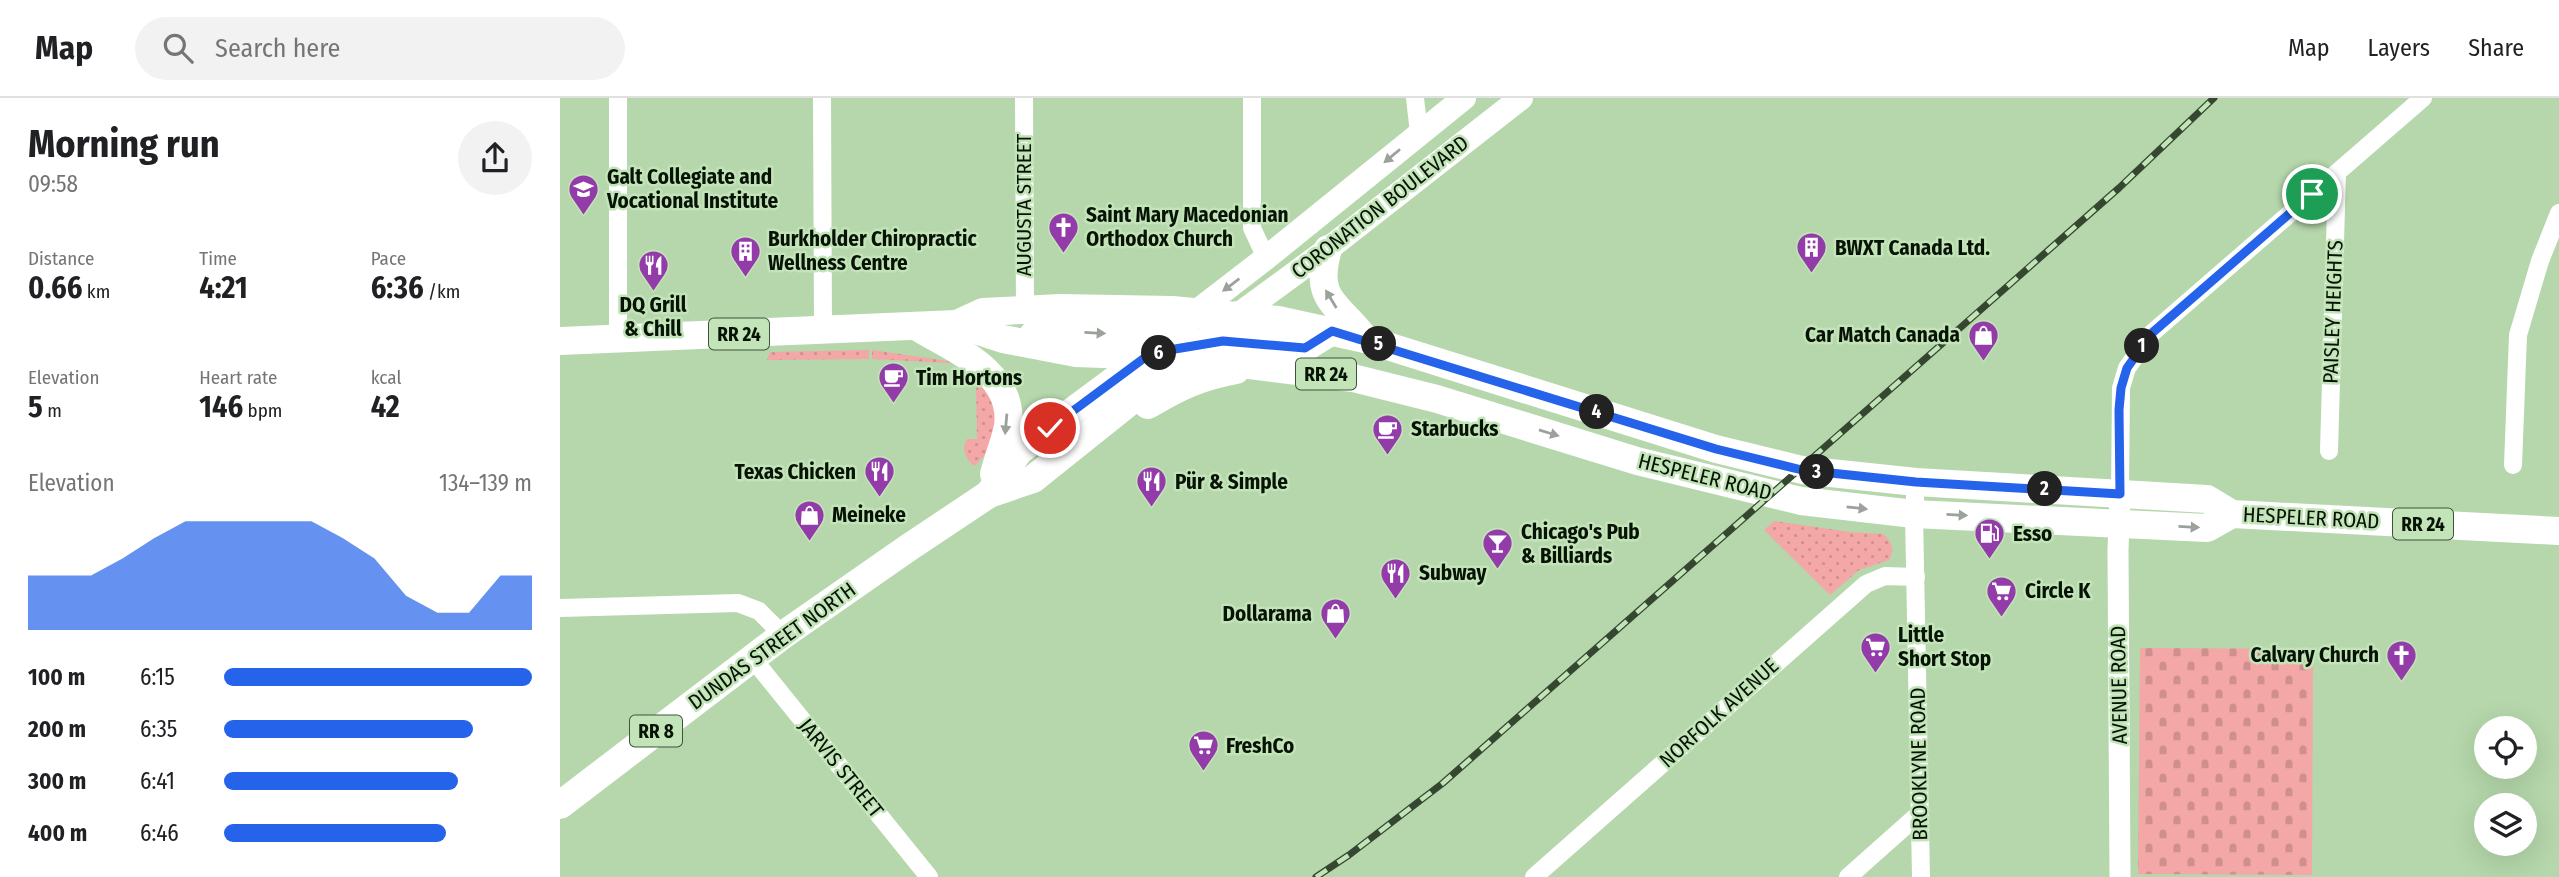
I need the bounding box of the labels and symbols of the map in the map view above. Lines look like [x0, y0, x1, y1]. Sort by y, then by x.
street label: CORONATION BOULEVARD [1286, 130, 1474, 284]
street label: AUGUSTA STREET [1011, 133, 1037, 276]
one-way arrow [1383, 148, 1401, 164]
place label: Galt Collegiate and Vocational Institute [606, 164, 778, 214]
pin [2282, 164, 2342, 224]
school or university icon: Galt Collegiate and Vocational Institute [567, 172, 601, 216]
place label: Saint Mary Macedonian Orthodox Church [1086, 202, 1289, 252]
church icon: Saint Mary Macedonian Orthodox Church [1046, 210, 1080, 254]
place label: Burkholder Chiropractic Wellness Centre [768, 226, 977, 276]
building icon: BWXT Canada Ltd. [1795, 231, 1829, 275]
building icon: Burkholder Chiropractic Wellness Centre [728, 234, 762, 278]
place label: BWXT Canada Ltd. [1835, 235, 1990, 261]
street label: PAISLEY HEIGHTS [2318, 240, 2348, 384]
restaurant icon: DQ Grill & Chill [636, 248, 670, 292]
one-way arrow [1222, 277, 1240, 291]
one-way arrow [1325, 290, 1337, 309]
place label: DQ Grill & Chill [619, 292, 687, 342]
road number: RR 24 [709, 318, 769, 350]
shop icon: Car Match Canada [1966, 318, 2000, 362]
place label: Car Match Canada [1805, 322, 1960, 348]
pin: 5 [1362, 327, 1396, 362]
one-way arrow [1084, 328, 1106, 339]
pin: 1 [2124, 328, 2160, 364]
pin: 6 [1142, 336, 1176, 370]
road number: RR 24 [1296, 358, 1356, 390]
cafe icon: Tim Hortons [876, 361, 910, 405]
place label: Tim Hortons [916, 365, 1022, 391]
pin: 4 [1580, 394, 1614, 430]
pin [1020, 398, 1080, 458]
cafe icon: Starbucks [1371, 412, 1405, 456]
one-way arrow [1000, 413, 1011, 435]
place label: Starbucks [1411, 416, 1498, 442]
one-way arrow [1538, 429, 1559, 439]
street label: HESPELER ROAD [1636, 448, 1774, 506]
pin: 3 [1800, 454, 1834, 490]
restaurant icon: Texas Chicken [862, 455, 896, 499]
place label: Texas Chicken [735, 459, 856, 485]
restaurant icon: Pür & Simple [1135, 465, 1169, 509]
place label: Pür & Simple [1175, 469, 1288, 495]
pin: 2 [2028, 472, 2062, 506]
shop icon: Meineke [792, 498, 826, 542]
street label: HESPELER ROAD [2242, 501, 2380, 535]
place label: Meineke [832, 502, 906, 528]
one-way arrow [1847, 503, 1869, 514]
road number: RR 24 [2393, 508, 2453, 540]
one-way arrow [1946, 510, 1968, 521]
fuel station icon: Esso [1973, 517, 2007, 561]
place label: Chicago's Pub & Billiards [1521, 519, 1640, 569]
place label: Esso [2013, 521, 2052, 547]
one-way arrow [2178, 521, 2200, 532]
bar icon: Chicago's Pub & Billiards [1481, 527, 1515, 571]
restaurant icon: Subway [1379, 556, 1413, 600]
place label: Subway [1419, 560, 1487, 586]
supermarket icon: Circle K [1985, 574, 2019, 618]
street label: DUNDAS STREET NORTH [683, 577, 861, 715]
place label: Circle K [2025, 578, 2091, 604]
shop icon: Dollarama [1318, 597, 1352, 641]
place label: Dollarama [1223, 601, 1312, 627]
place label: Little Short Stop [1898, 622, 1991, 672]
street label: AVENUE ROAD [2105, 625, 2133, 745]
supermarket icon: Little Short Stop [1858, 630, 1892, 674]
church icon: Calvary Church [2385, 638, 2419, 682]
place label: Calvary Church [2251, 642, 2379, 668]
street label: NORFOLK AVENUE [1654, 653, 1784, 773]
street label: BROOKLYNE ROAD [1905, 687, 1933, 841]
street label: JARVIS STREET [793, 713, 889, 823]
road number: RR 8 [630, 716, 682, 746]
supermarket icon: FreshCo [1186, 729, 1220, 773]
place label: FreshCo [1226, 733, 1294, 759]

